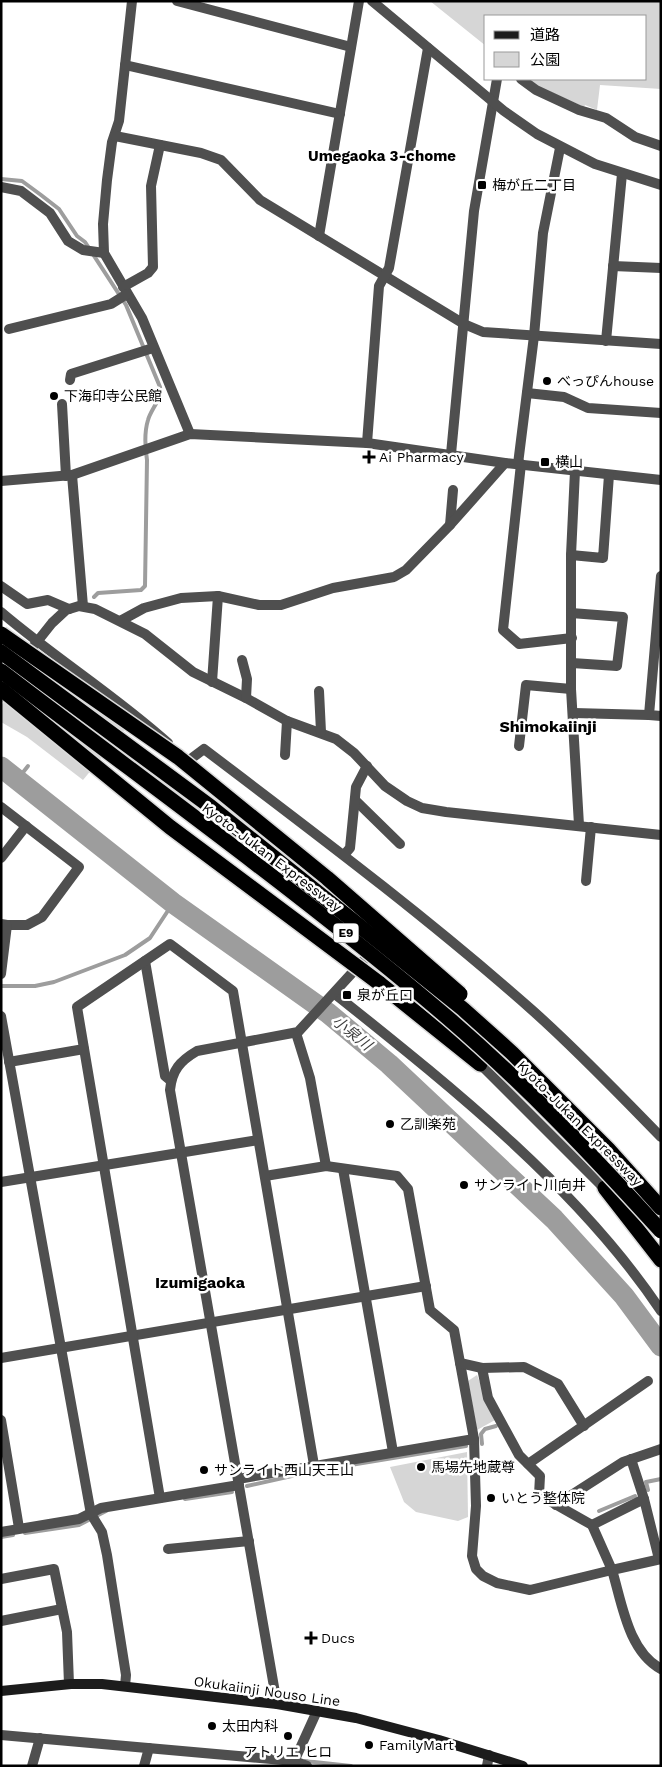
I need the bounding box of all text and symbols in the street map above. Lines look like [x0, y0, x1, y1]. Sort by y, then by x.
legend [484, 15, 647, 80]
text: 道路 [530, 26, 560, 44]
text: 公園 [530, 51, 560, 69]
district label: Umegaoka 3-chome [308, 147, 456, 165]
place label: 梅が丘二丁目 [492, 177, 576, 193]
marker: 梅が丘二丁目 [476, 179, 488, 191]
place label: べっぴんhouse [557, 373, 654, 389]
marker: べっぴんhouse [541, 375, 553, 387]
place label: 下海印寺公民館 [64, 388, 162, 404]
marker: 下海印寺公民館 [48, 390, 60, 402]
place label: Ai Pharmacy [379, 449, 464, 465]
marker: Ai Pharmacy [363, 451, 375, 463]
place label: 横山 [555, 454, 583, 470]
marker: 横山 [539, 456, 551, 468]
district label: Shimokaiinji [499, 717, 597, 736]
street label: Kyoto-Jukan Expressway [199, 799, 345, 915]
road number: E9 [334, 924, 358, 942]
place label: 泉が丘口 [357, 987, 413, 1003]
marker: 泉が丘口 [341, 989, 353, 1001]
water label: 小泉川 [329, 1012, 377, 1055]
street label: Kyoto-Jukan Expressway [514, 1057, 646, 1189]
place label: 乙訓楽苑 [400, 1116, 456, 1132]
marker: 乙訓楽苑 [384, 1118, 396, 1130]
place label: サンライト川向井 [474, 1177, 586, 1193]
marker: サンライト川向井 [458, 1179, 470, 1191]
district label: Izumigaoka [155, 1273, 246, 1292]
place label: 馬場先地蔵尊 [431, 1459, 515, 1475]
marker: 馬場先地蔵尊 [415, 1461, 427, 1473]
place label: サンライト西山天王山 [214, 1462, 354, 1478]
marker: サンライト西山天王山 [198, 1464, 210, 1476]
place label: いとう整体院 [501, 1490, 585, 1506]
marker: いとう整体院 [485, 1492, 497, 1504]
place label: Ducs [321, 1630, 355, 1646]
marker: Ducs [305, 1632, 317, 1644]
street label: Okukaiinji Nouso Line [193, 1673, 341, 1709]
place label: 太田内科 [222, 1718, 278, 1734]
marker: 太田内科 [206, 1720, 218, 1732]
marker: アトリエ ヒロ [282, 1730, 294, 1742]
place label: FamilyMart [379, 1737, 454, 1753]
marker: FamilyMart [363, 1739, 375, 1751]
place label: アトリエ ヒロ [244, 1744, 332, 1760]

